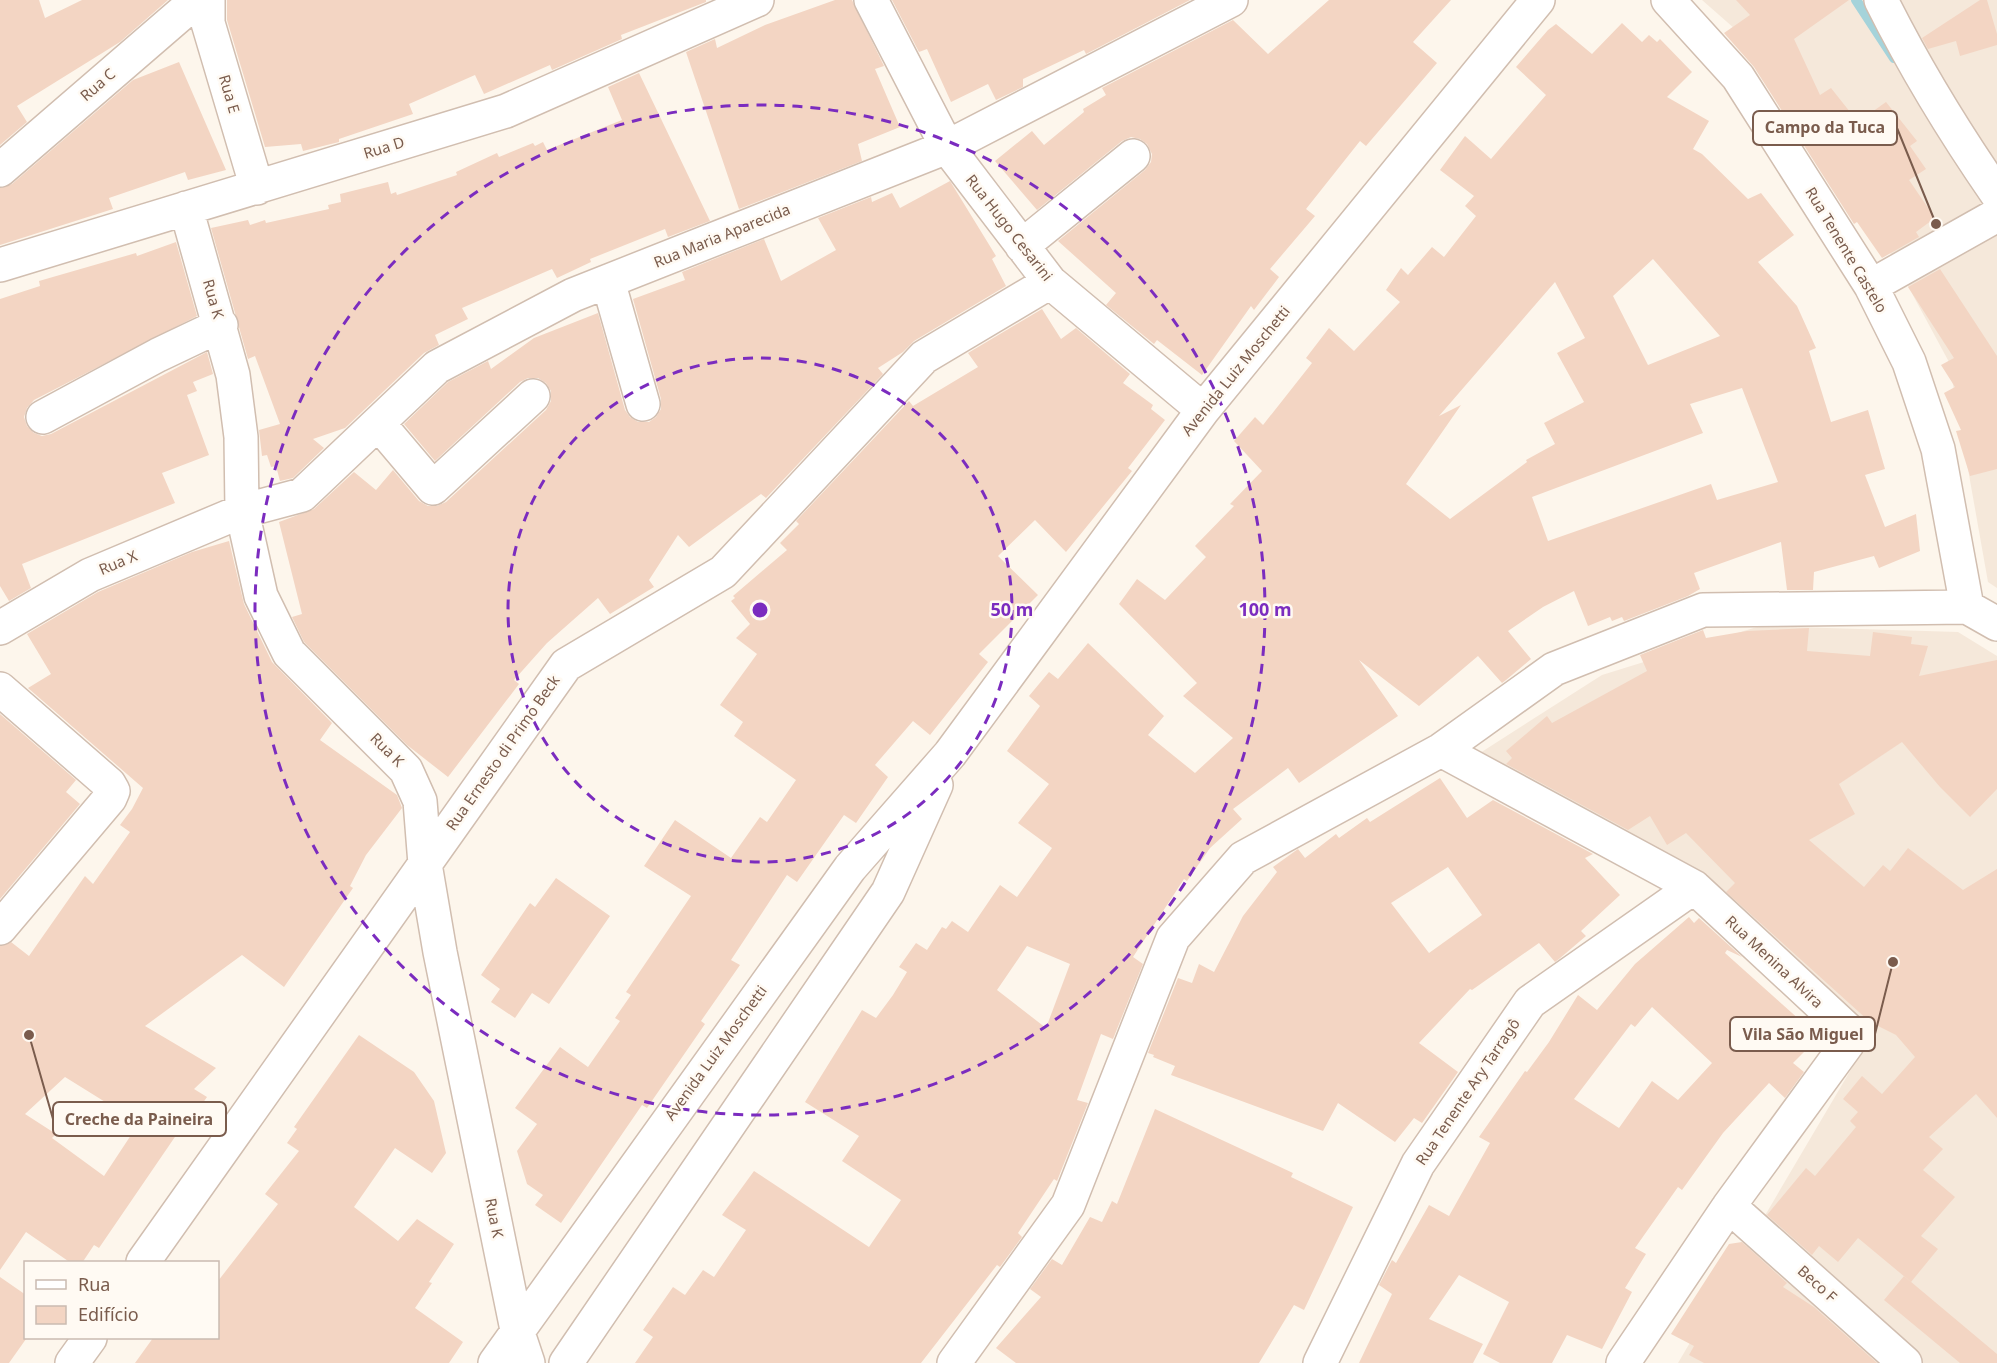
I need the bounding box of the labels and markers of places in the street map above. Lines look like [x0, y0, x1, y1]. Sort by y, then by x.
callout: Campo da Tuca [1753, 111, 1897, 145]
centre of rings [750, 600, 770, 620]
callout: Vila São Miguel [1730, 1017, 1875, 1051]
callout: Creche da Paineira [53, 1102, 226, 1136]

